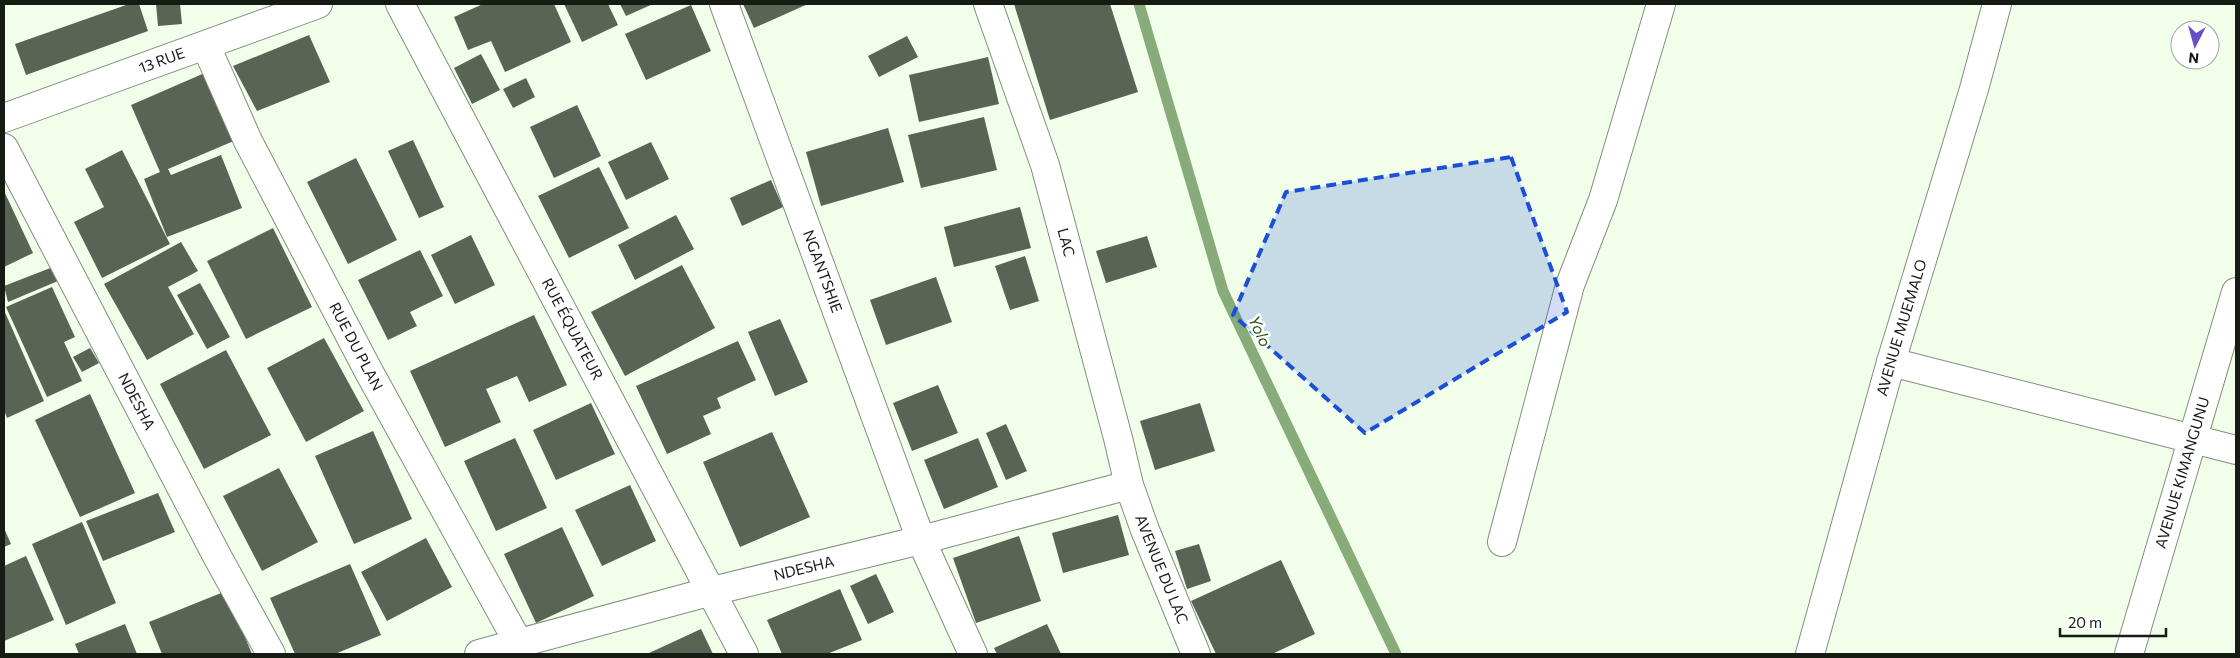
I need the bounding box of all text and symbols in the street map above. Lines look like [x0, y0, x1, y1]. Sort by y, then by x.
north arrow [2170, 20, 2220, 70]
street label: 13 RUE [136, 43, 187, 76]
text: N [2187, 49, 2200, 67]
street label: LAC [1054, 226, 1079, 258]
street label: NGANTSHIE [800, 227, 847, 315]
street label: AVENUE MUEMALO [1872, 257, 1930, 398]
street label: RUE ÉQUATEUR [539, 275, 607, 383]
street label: RUE DU PLAN [326, 299, 387, 393]
water label: Yolo [1245, 312, 1276, 349]
street label: NDESHA [115, 370, 160, 433]
street label: AVENUE KIMANGUNU [2151, 395, 2213, 550]
street label: AVENUE DU LAC [1132, 512, 1193, 626]
street label: NDESHA [772, 552, 836, 584]
scale bar [2060, 606, 2166, 638]
text: 20 m [2068, 613, 2102, 631]

